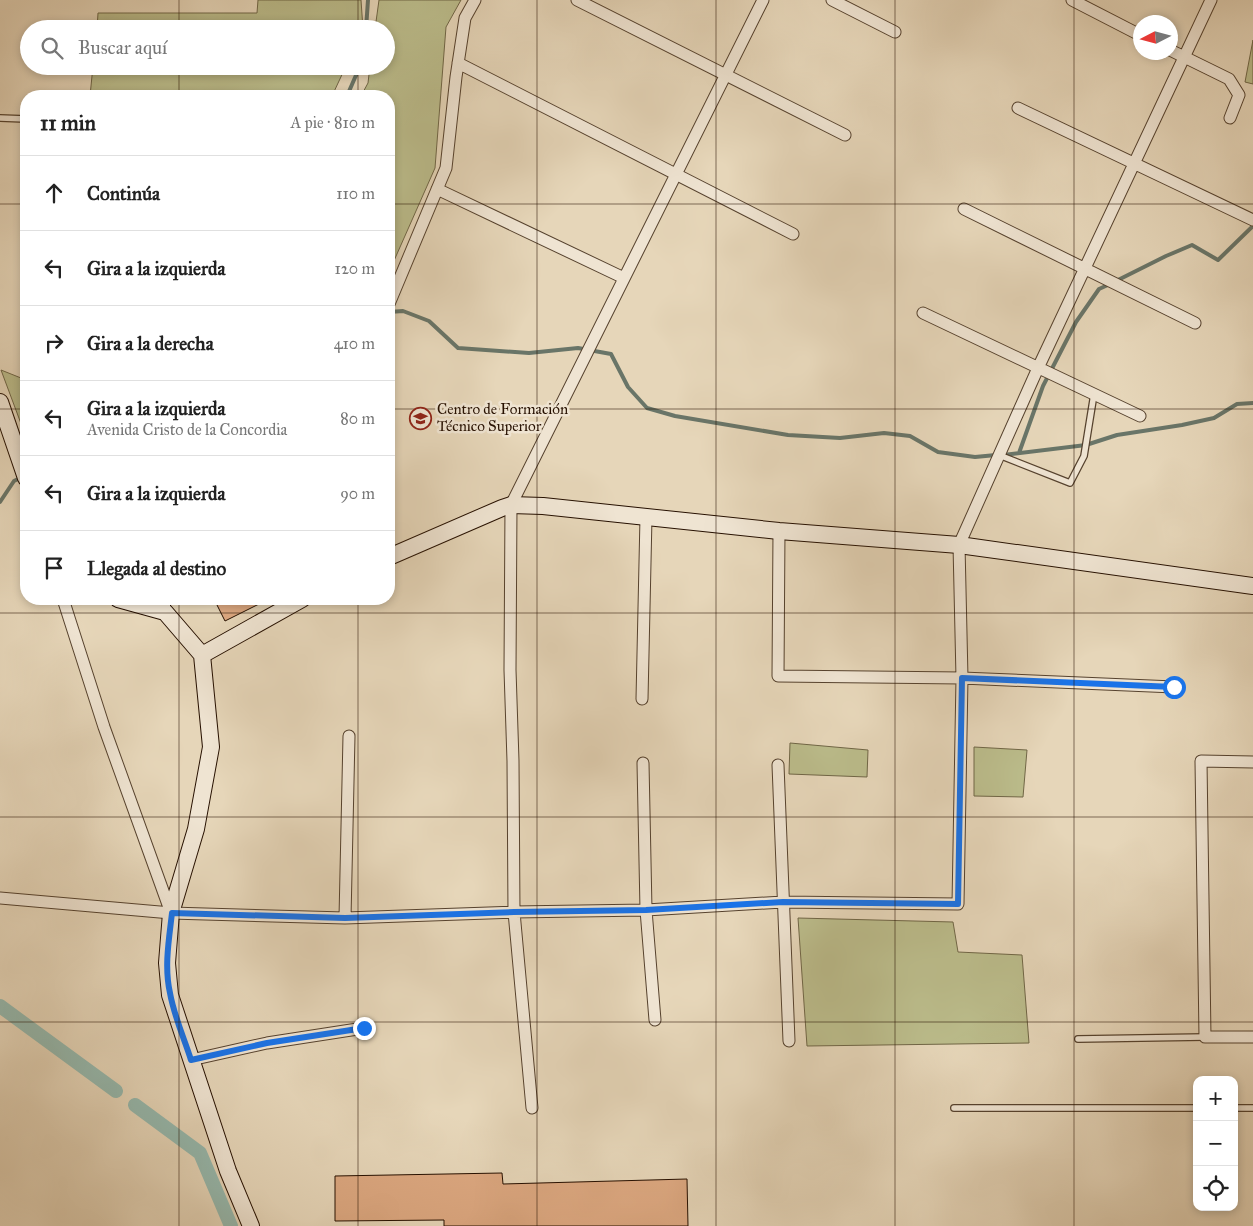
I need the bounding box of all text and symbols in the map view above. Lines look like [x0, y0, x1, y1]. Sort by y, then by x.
north arrow [1133, 15, 1178, 60]
search box [20, 20, 395, 75]
icon: search [38, 34, 66, 62]
text: Buscar aquí [78, 36, 167, 59]
text: 11 min [40, 110, 96, 136]
text: A pie · 810 m [290, 113, 375, 132]
icon: ahead [40, 179, 68, 207]
text: Continúa [87, 182, 160, 205]
text: 110 m [336, 184, 375, 203]
icon: left [40, 254, 68, 282]
text: Gira a la izquierda [87, 257, 226, 280]
text: 120 m [335, 259, 375, 278]
icon: right [40, 329, 68, 357]
text: Gira a la derecha [87, 332, 214, 355]
text: 410 m [334, 334, 375, 353]
text: Gira a la izquierda [87, 397, 226, 420]
place label: Centro de Formación Técnico Superior [437, 400, 568, 435]
icon: left [40, 404, 68, 432]
school or university icon: Centro de Formación Técnico Superior [409, 406, 433, 430]
text: 80 m [340, 409, 375, 428]
text: Avenida Cristo de la Concordia [87, 420, 287, 439]
icon: left [40, 479, 68, 507]
text: Gira a la izquierda [87, 482, 226, 505]
text: 90 m [340, 484, 375, 503]
icon: arrive [40, 554, 68, 582]
text: Llegada al destino [87, 557, 226, 580]
route start [1163, 676, 1186, 699]
route end [353, 1017, 376, 1040]
map controls [1193, 1076, 1238, 1211]
button: + [1193, 1076, 1238, 1121]
button: − [1193, 1121, 1238, 1166]
button: locate [1193, 1166, 1238, 1211]

